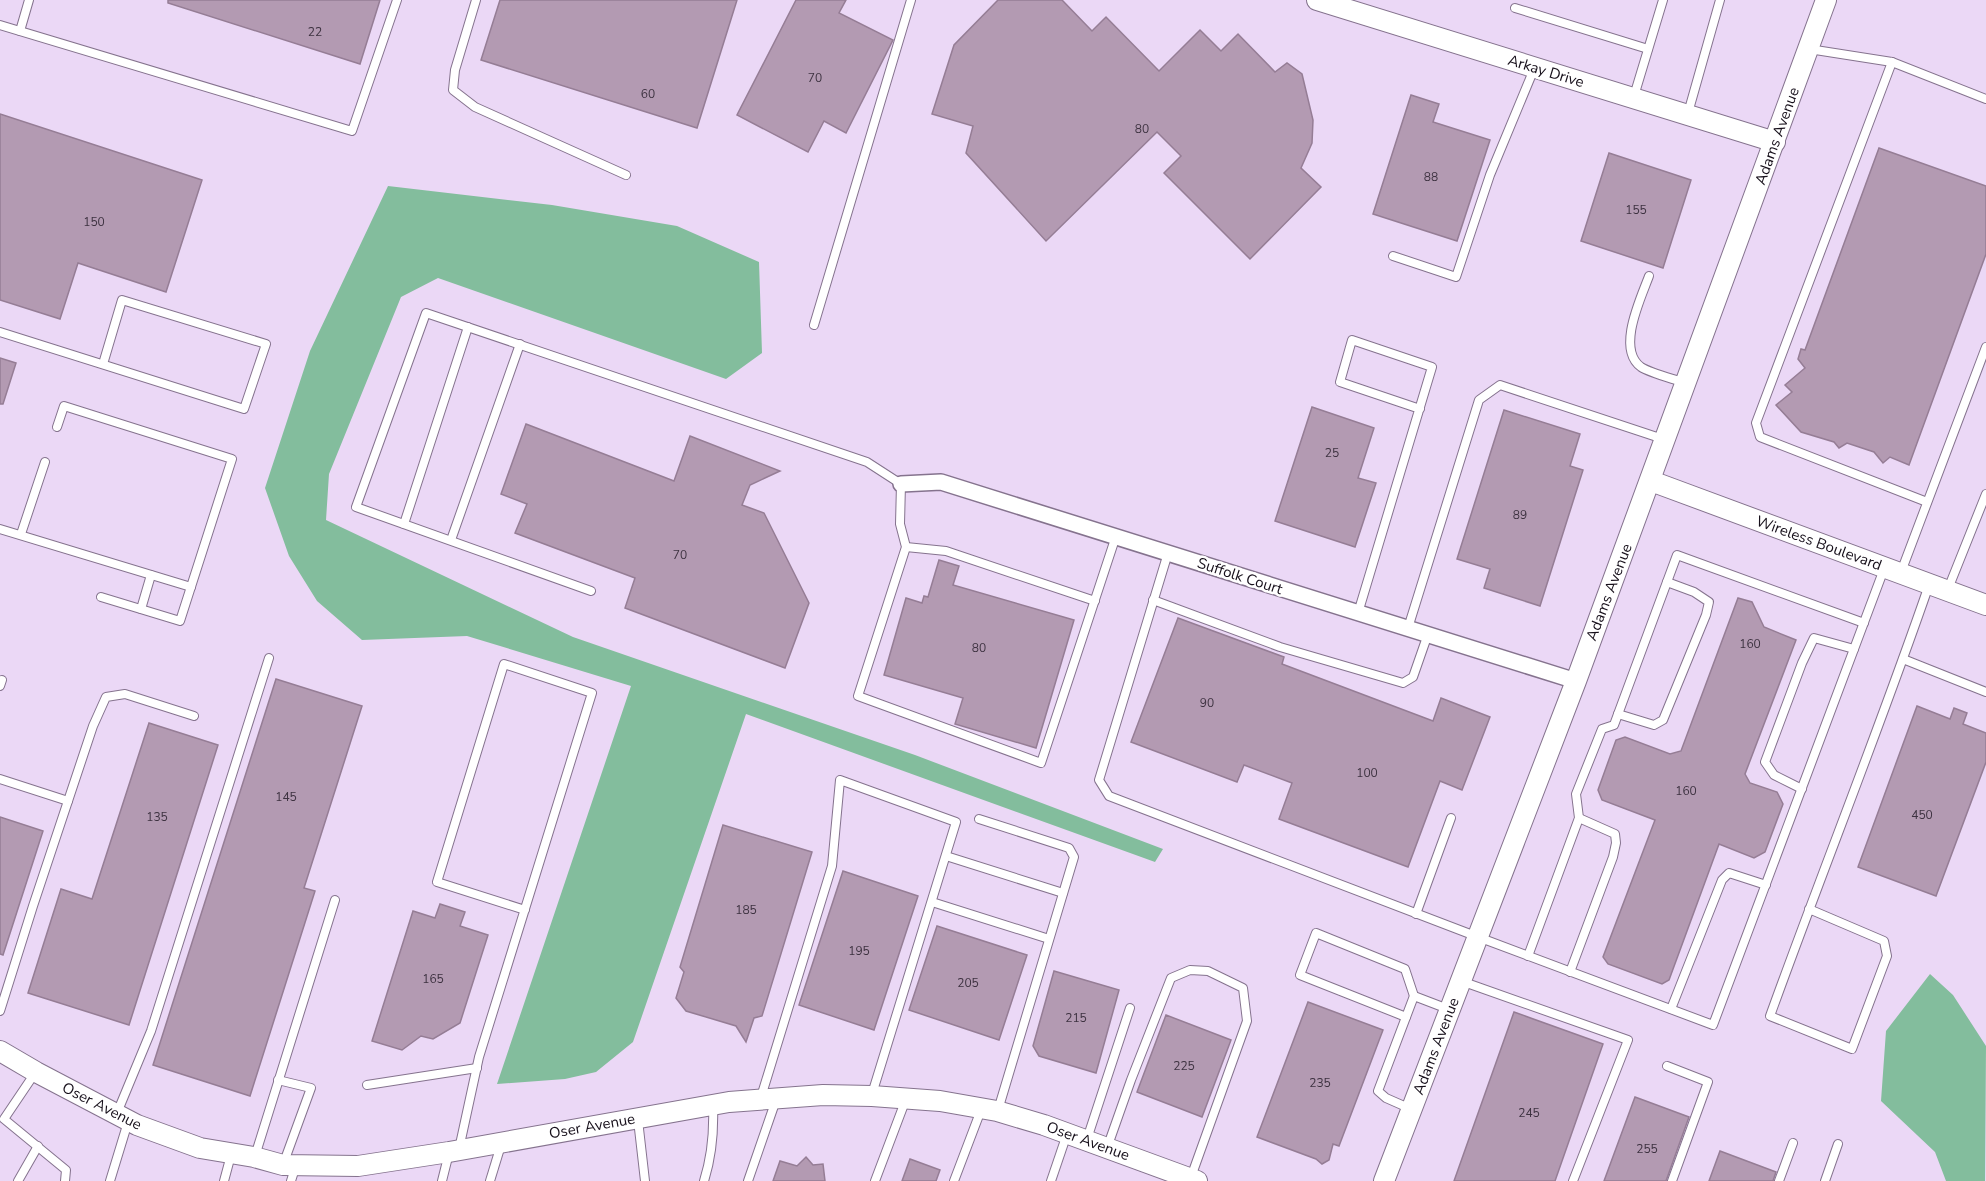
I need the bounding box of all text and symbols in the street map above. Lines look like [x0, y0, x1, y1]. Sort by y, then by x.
house number: 22 [308, 24, 322, 40]
street label: Arkay Drive [1505, 50, 1587, 92]
house number: 70 [808, 70, 822, 86]
street label: Adams Avenue [1750, 84, 1804, 188]
house number: 60 [641, 86, 655, 102]
house number: 80 [1135, 121, 1149, 137]
house number: 88 [1424, 169, 1438, 185]
house number: 155 [1625, 202, 1647, 218]
house number: 150 [83, 214, 105, 230]
house number: 25 [1325, 445, 1339, 461]
house number: 89 [1513, 507, 1527, 523]
street label: Wireless Boulevard [1753, 511, 1885, 575]
street label: Adams Avenue [1581, 541, 1637, 643]
house number: 70 [673, 547, 687, 563]
street label: Suffolk Court [1195, 553, 1286, 599]
house number: 160 [1739, 636, 1761, 652]
house number: 80 [972, 640, 986, 656]
house number: 90 [1200, 695, 1214, 711]
house number: 100 [1356, 765, 1378, 781]
house number: 160 [1675, 783, 1697, 799]
house number: 145 [275, 789, 297, 805]
house number: 450 [1911, 807, 1933, 823]
house number: 135 [146, 809, 168, 825]
house number: 185 [735, 902, 757, 918]
house number: 195 [848, 943, 870, 959]
house number: 165 [422, 971, 444, 987]
house number: 205 [957, 975, 979, 991]
street label: Adams Avenue [1408, 995, 1464, 1097]
house number: 215 [1065, 1010, 1087, 1026]
house number: 225 [1173, 1058, 1195, 1074]
house number: 235 [1309, 1075, 1331, 1091]
street label: Oser Avenue [59, 1077, 145, 1135]
house number: 245 [1518, 1105, 1540, 1121]
street label: Oser Avenue [547, 1109, 637, 1143]
street label: Oser Avenue [1044, 1117, 1132, 1165]
house number: 255 [1636, 1141, 1658, 1157]

